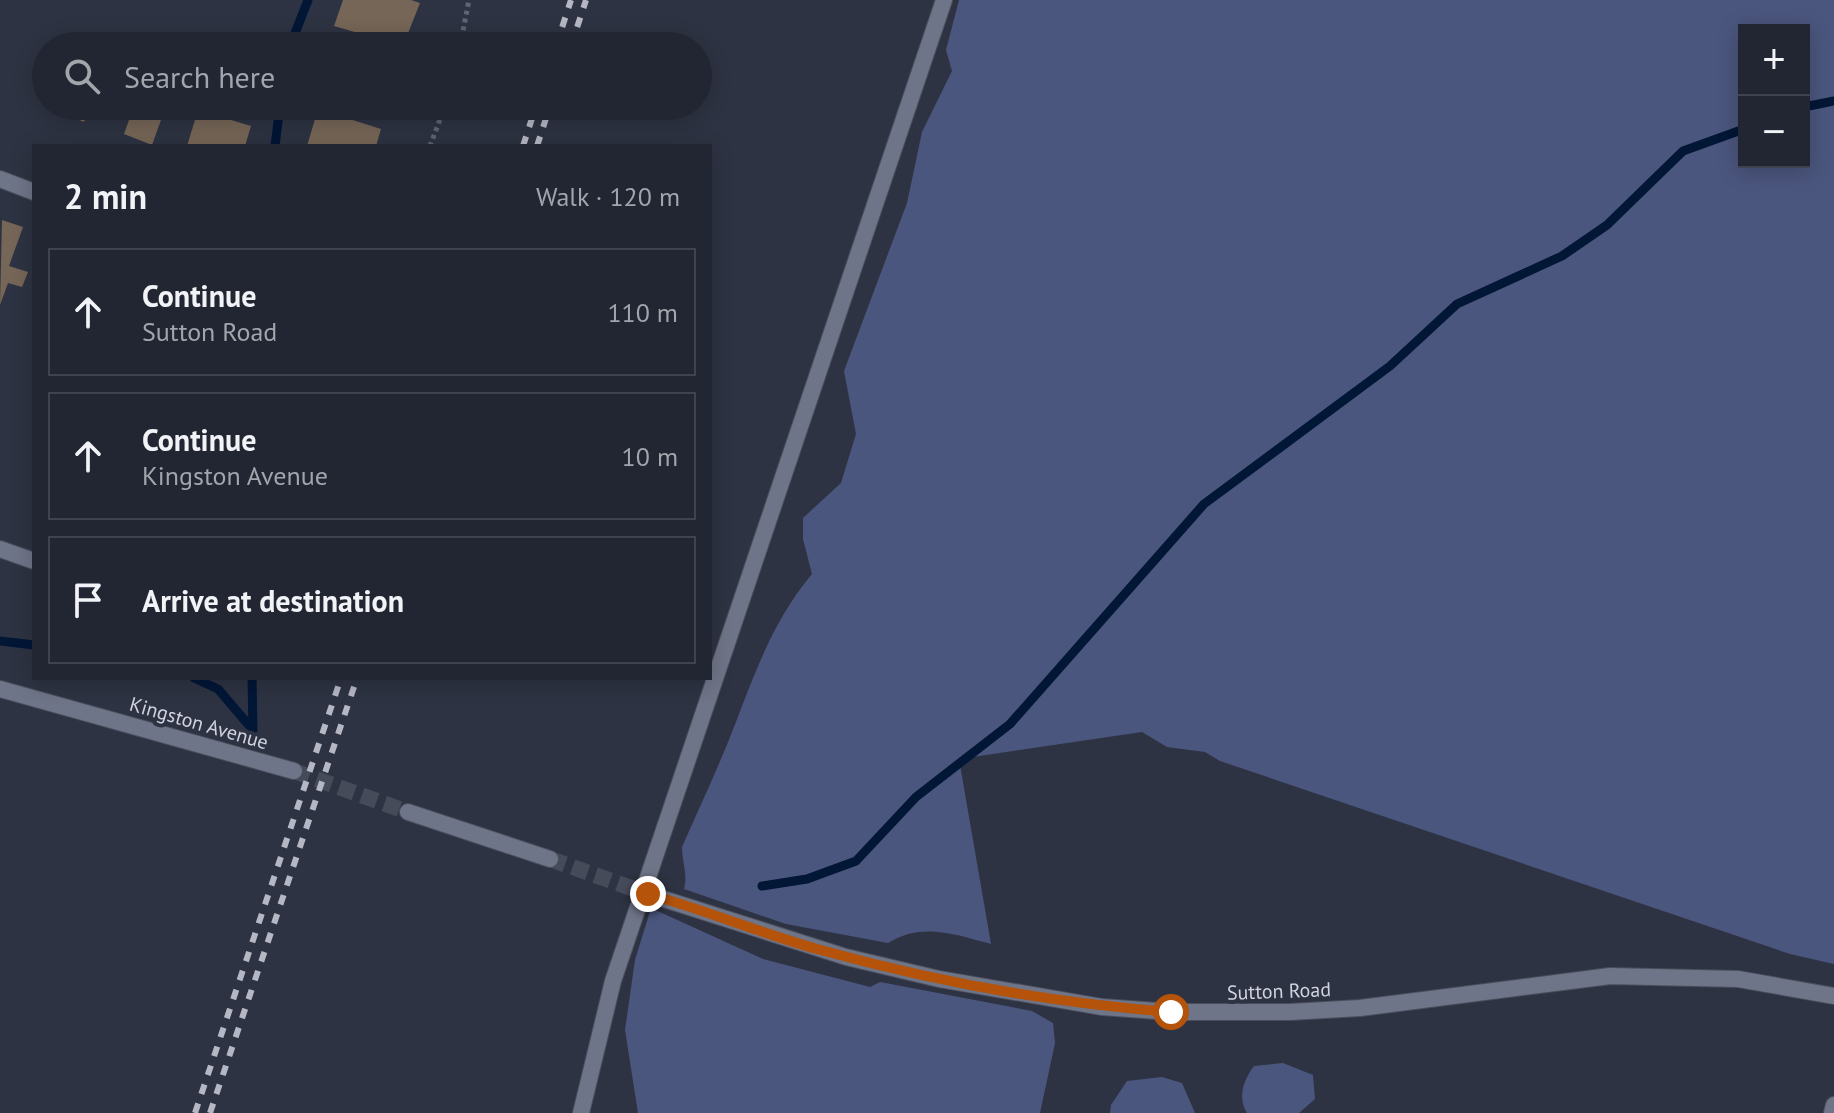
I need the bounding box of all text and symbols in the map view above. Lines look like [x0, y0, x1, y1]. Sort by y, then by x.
map controls [1738, 24, 1810, 168]
button: + [1738, 24, 1810, 96]
search box [32, 32, 712, 120]
icon: search [60, 54, 104, 98]
text: Search here [124, 57, 275, 96]
button: − [1738, 96, 1810, 168]
text: 2 min [64, 174, 147, 218]
text: Walk · 120 m [536, 180, 680, 213]
text: Continue [142, 276, 256, 315]
icon: ahead [66, 290, 110, 334]
text: 110 m [607, 296, 678, 329]
text: Sutton Road [142, 315, 277, 348]
text: Continue [142, 420, 256, 459]
icon: ahead [66, 434, 110, 478]
text: 10 m [622, 440, 678, 473]
text: Kingston Avenue [142, 459, 328, 492]
icon: arrive [66, 578, 110, 622]
text: Arrive at destination [142, 581, 404, 620]
street label: Kingston Avenue [127, 691, 271, 755]
route end [630, 876, 666, 912]
street label: Sutton Road [1227, 976, 1331, 1006]
route start [1153, 994, 1189, 1030]

